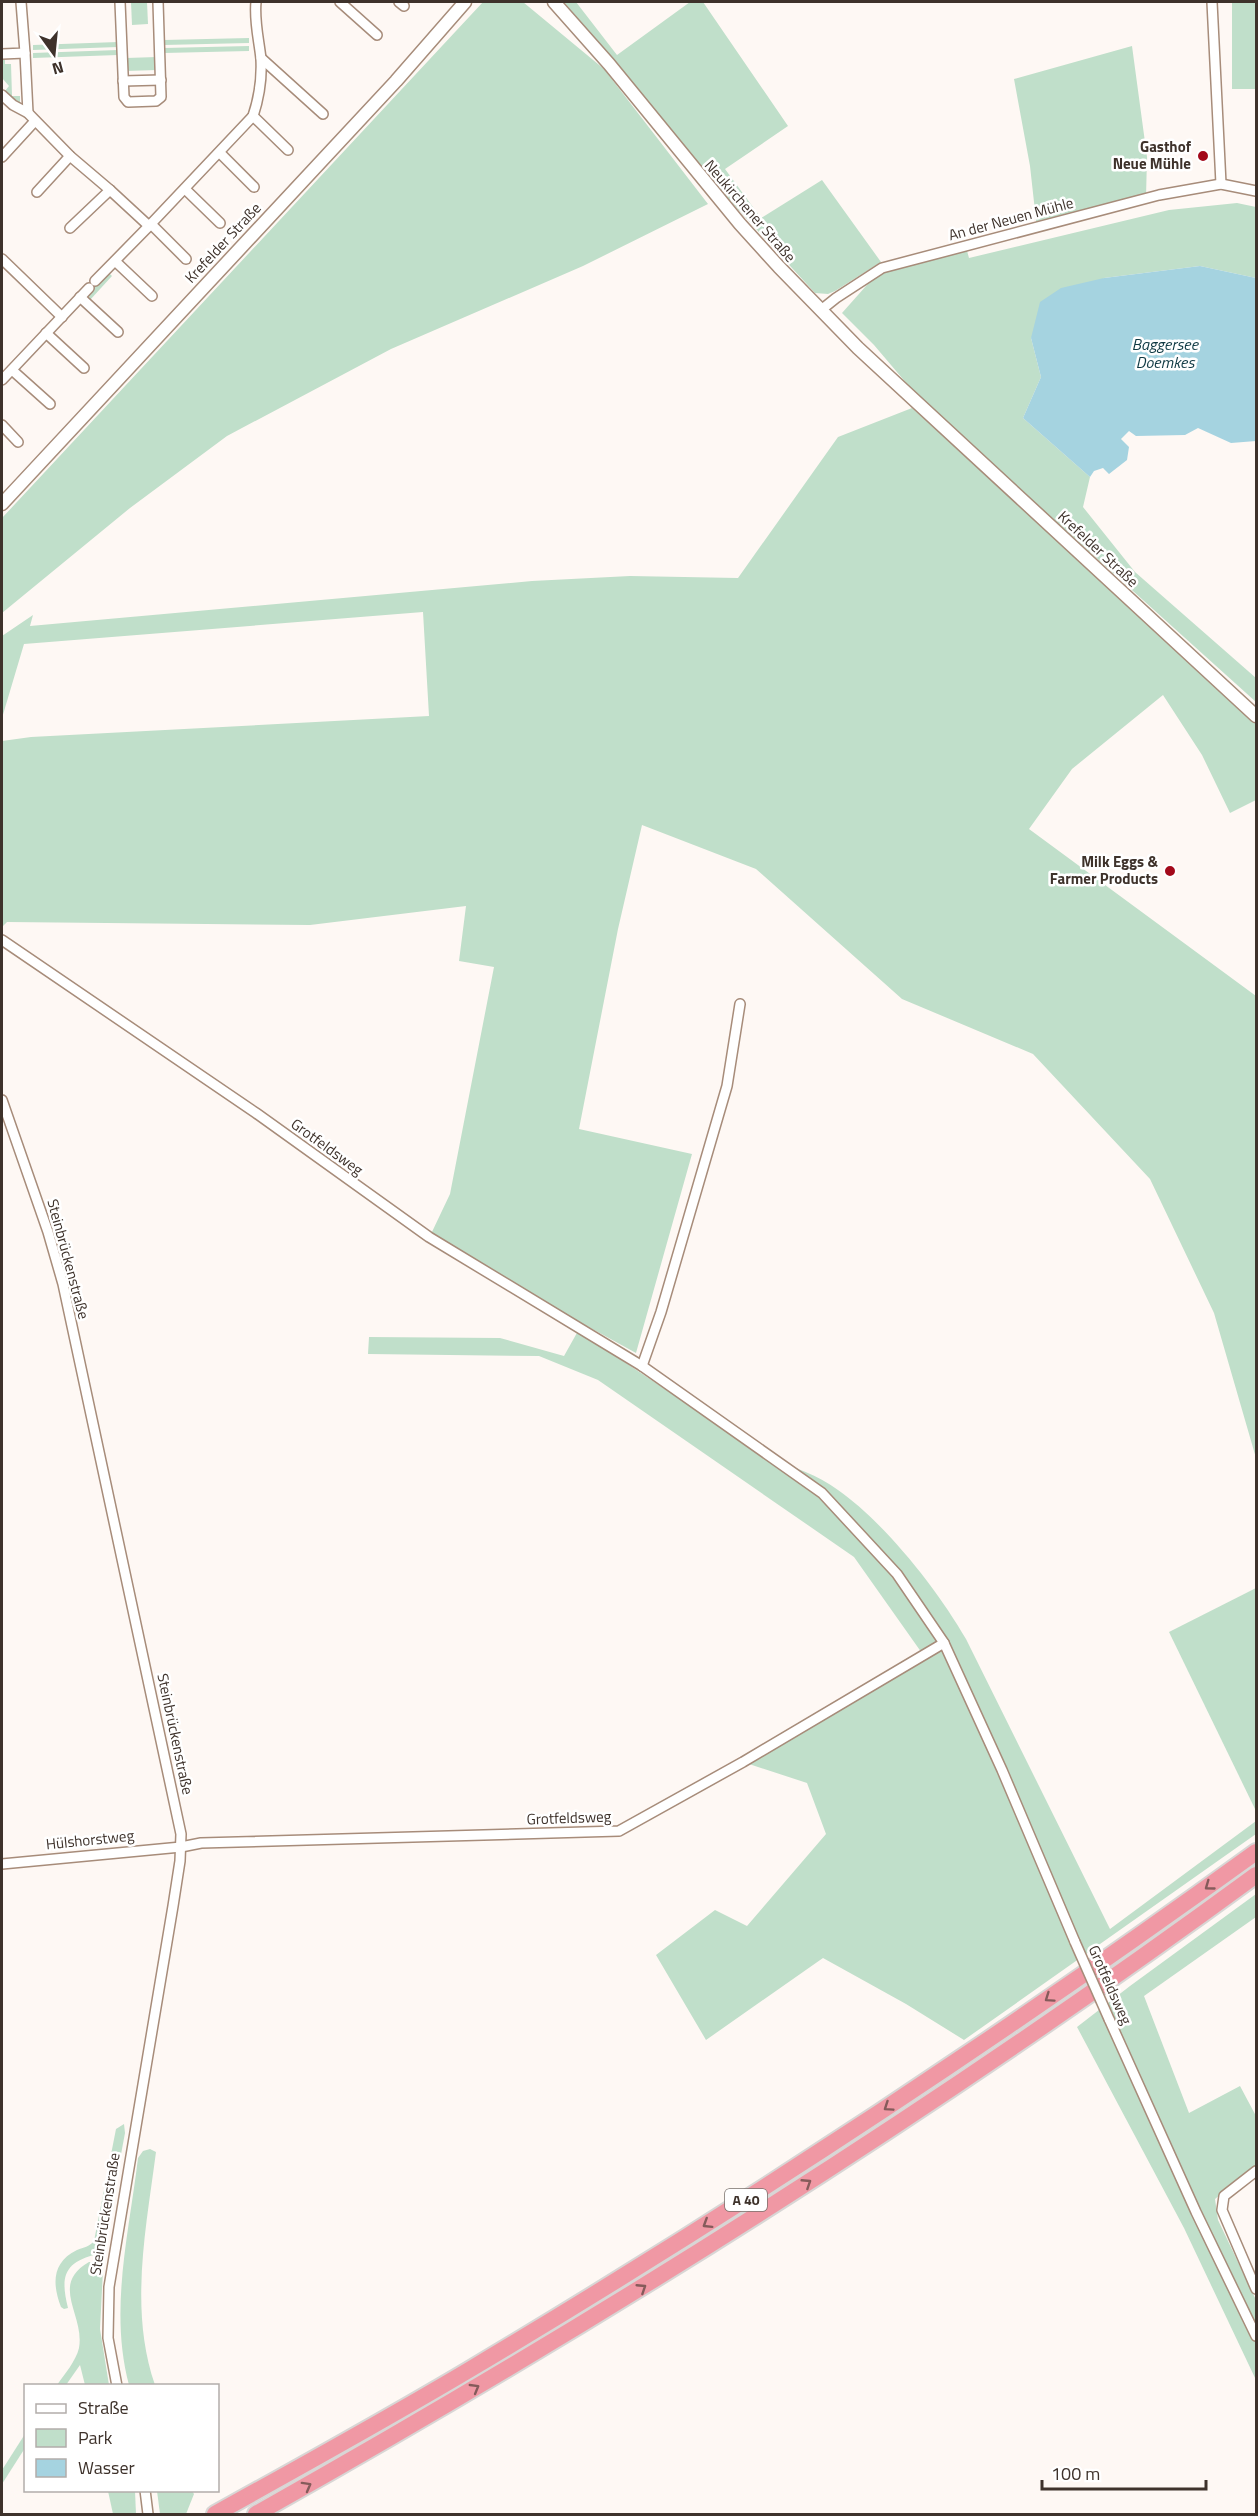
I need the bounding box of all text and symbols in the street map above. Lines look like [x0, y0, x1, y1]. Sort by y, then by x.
north arrow [24, 24, 84, 84]
text: N [49, 55, 66, 82]
place label: Gasthof Neue Mühle [1113, 135, 1192, 175]
marker: Gasthof Neue Mühle [1196, 149, 1210, 163]
street label: Neukirchener Straße [699, 154, 802, 267]
street label: An der Neuen Mühle [946, 191, 1076, 246]
street label: Krefelder Straße [179, 197, 266, 288]
water label: Baggersee Doemkes [1132, 332, 1200, 374]
street label: Krefelder Straße [1053, 505, 1144, 592]
place label: Milk Eggs & Farmer Products [1050, 850, 1158, 890]
marker: Milk Eggs & Farmer Products [1163, 864, 1177, 878]
street label: Grotfeldsweg [286, 1112, 369, 1181]
street label: Steinbrückenstraße [41, 1196, 96, 1322]
street label: Steinbrückenstraße [151, 1671, 200, 1797]
street label: Grotfeldsweg [526, 1805, 612, 1830]
street label: Hülshorstweg [45, 1823, 135, 1856]
one-way arrow [1205, 1879, 1216, 1890]
street label: Grotfeldsweg [1083, 1941, 1138, 2028]
one-way arrow [1045, 1991, 1056, 2002]
one-way arrow [884, 2100, 895, 2111]
street label: Steinbrückenstraße [83, 2151, 126, 2277]
one-way arrow [801, 2178, 811, 2190]
road number: A 40 [725, 2189, 767, 2211]
one-way arrow [702, 2217, 713, 2228]
one-way arrow [636, 2284, 647, 2295]
legend [24, 2384, 219, 2492]
one-way arrow [469, 2384, 479, 2395]
text: Straße [78, 2394, 129, 2421]
text: Park [78, 2424, 113, 2451]
scale bar [1042, 2453, 1206, 2491]
text: Wasser [78, 2454, 135, 2481]
text: 100 m [1051, 2460, 1100, 2487]
one-way arrow [300, 2482, 311, 2493]

